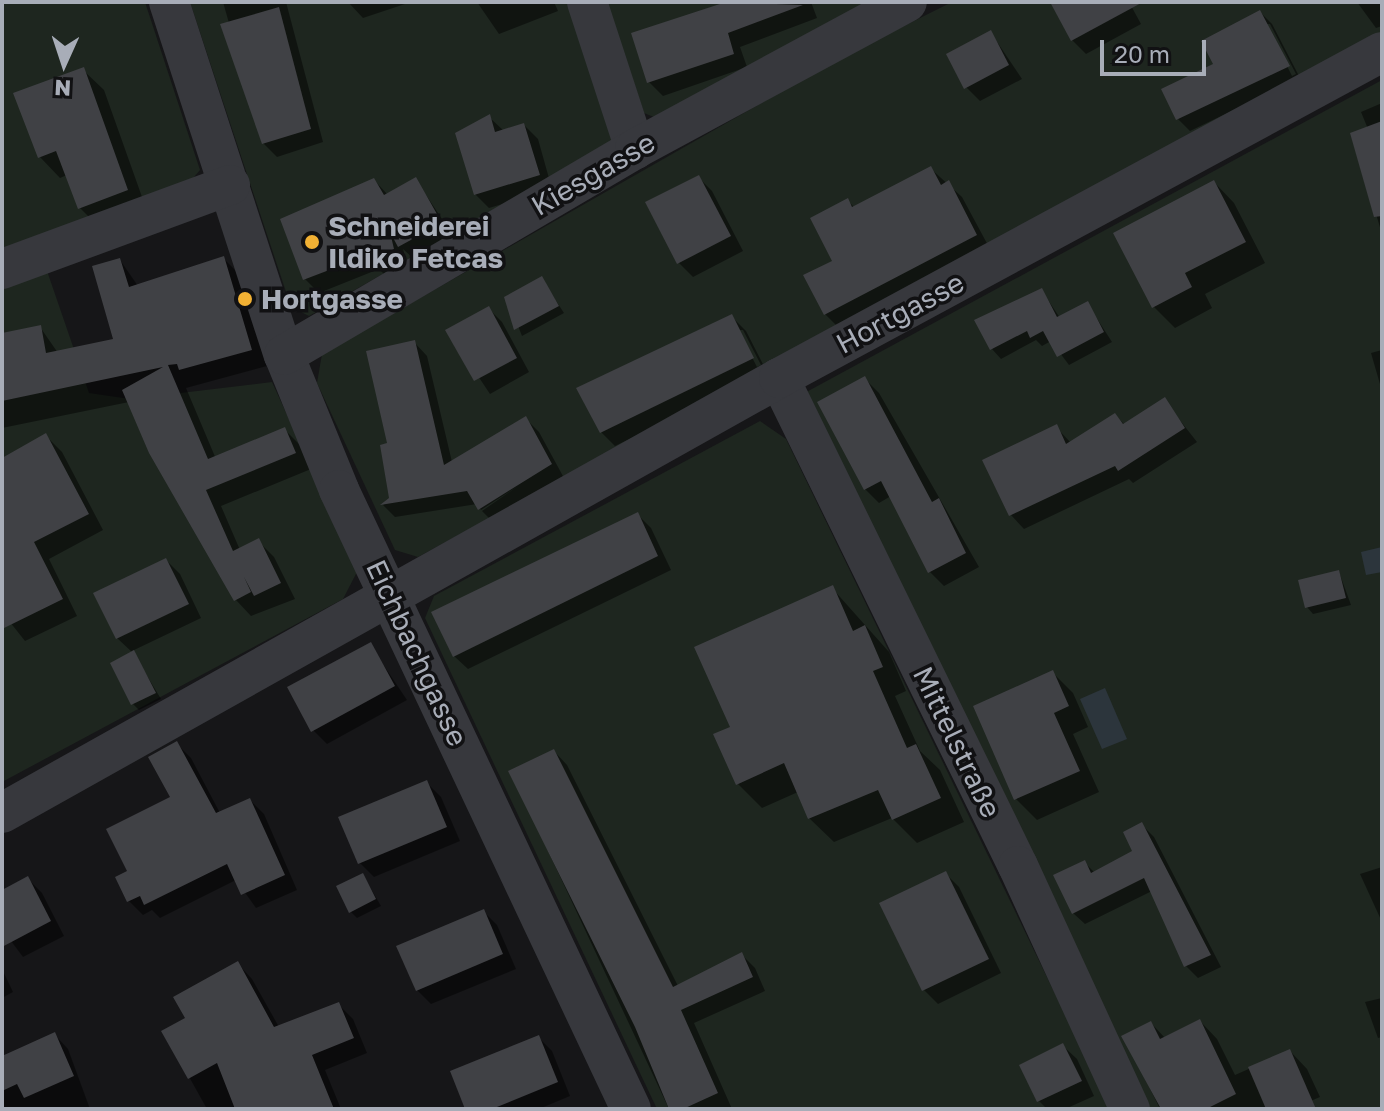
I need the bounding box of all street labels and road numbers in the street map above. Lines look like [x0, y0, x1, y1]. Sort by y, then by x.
street label: Kiesgasse [525, 125, 661, 223]
street label: Hortgasse [830, 265, 970, 361]
street label: Eichbachgasse [359, 555, 475, 751]
street label: Mittelstraße [906, 661, 1008, 823]

